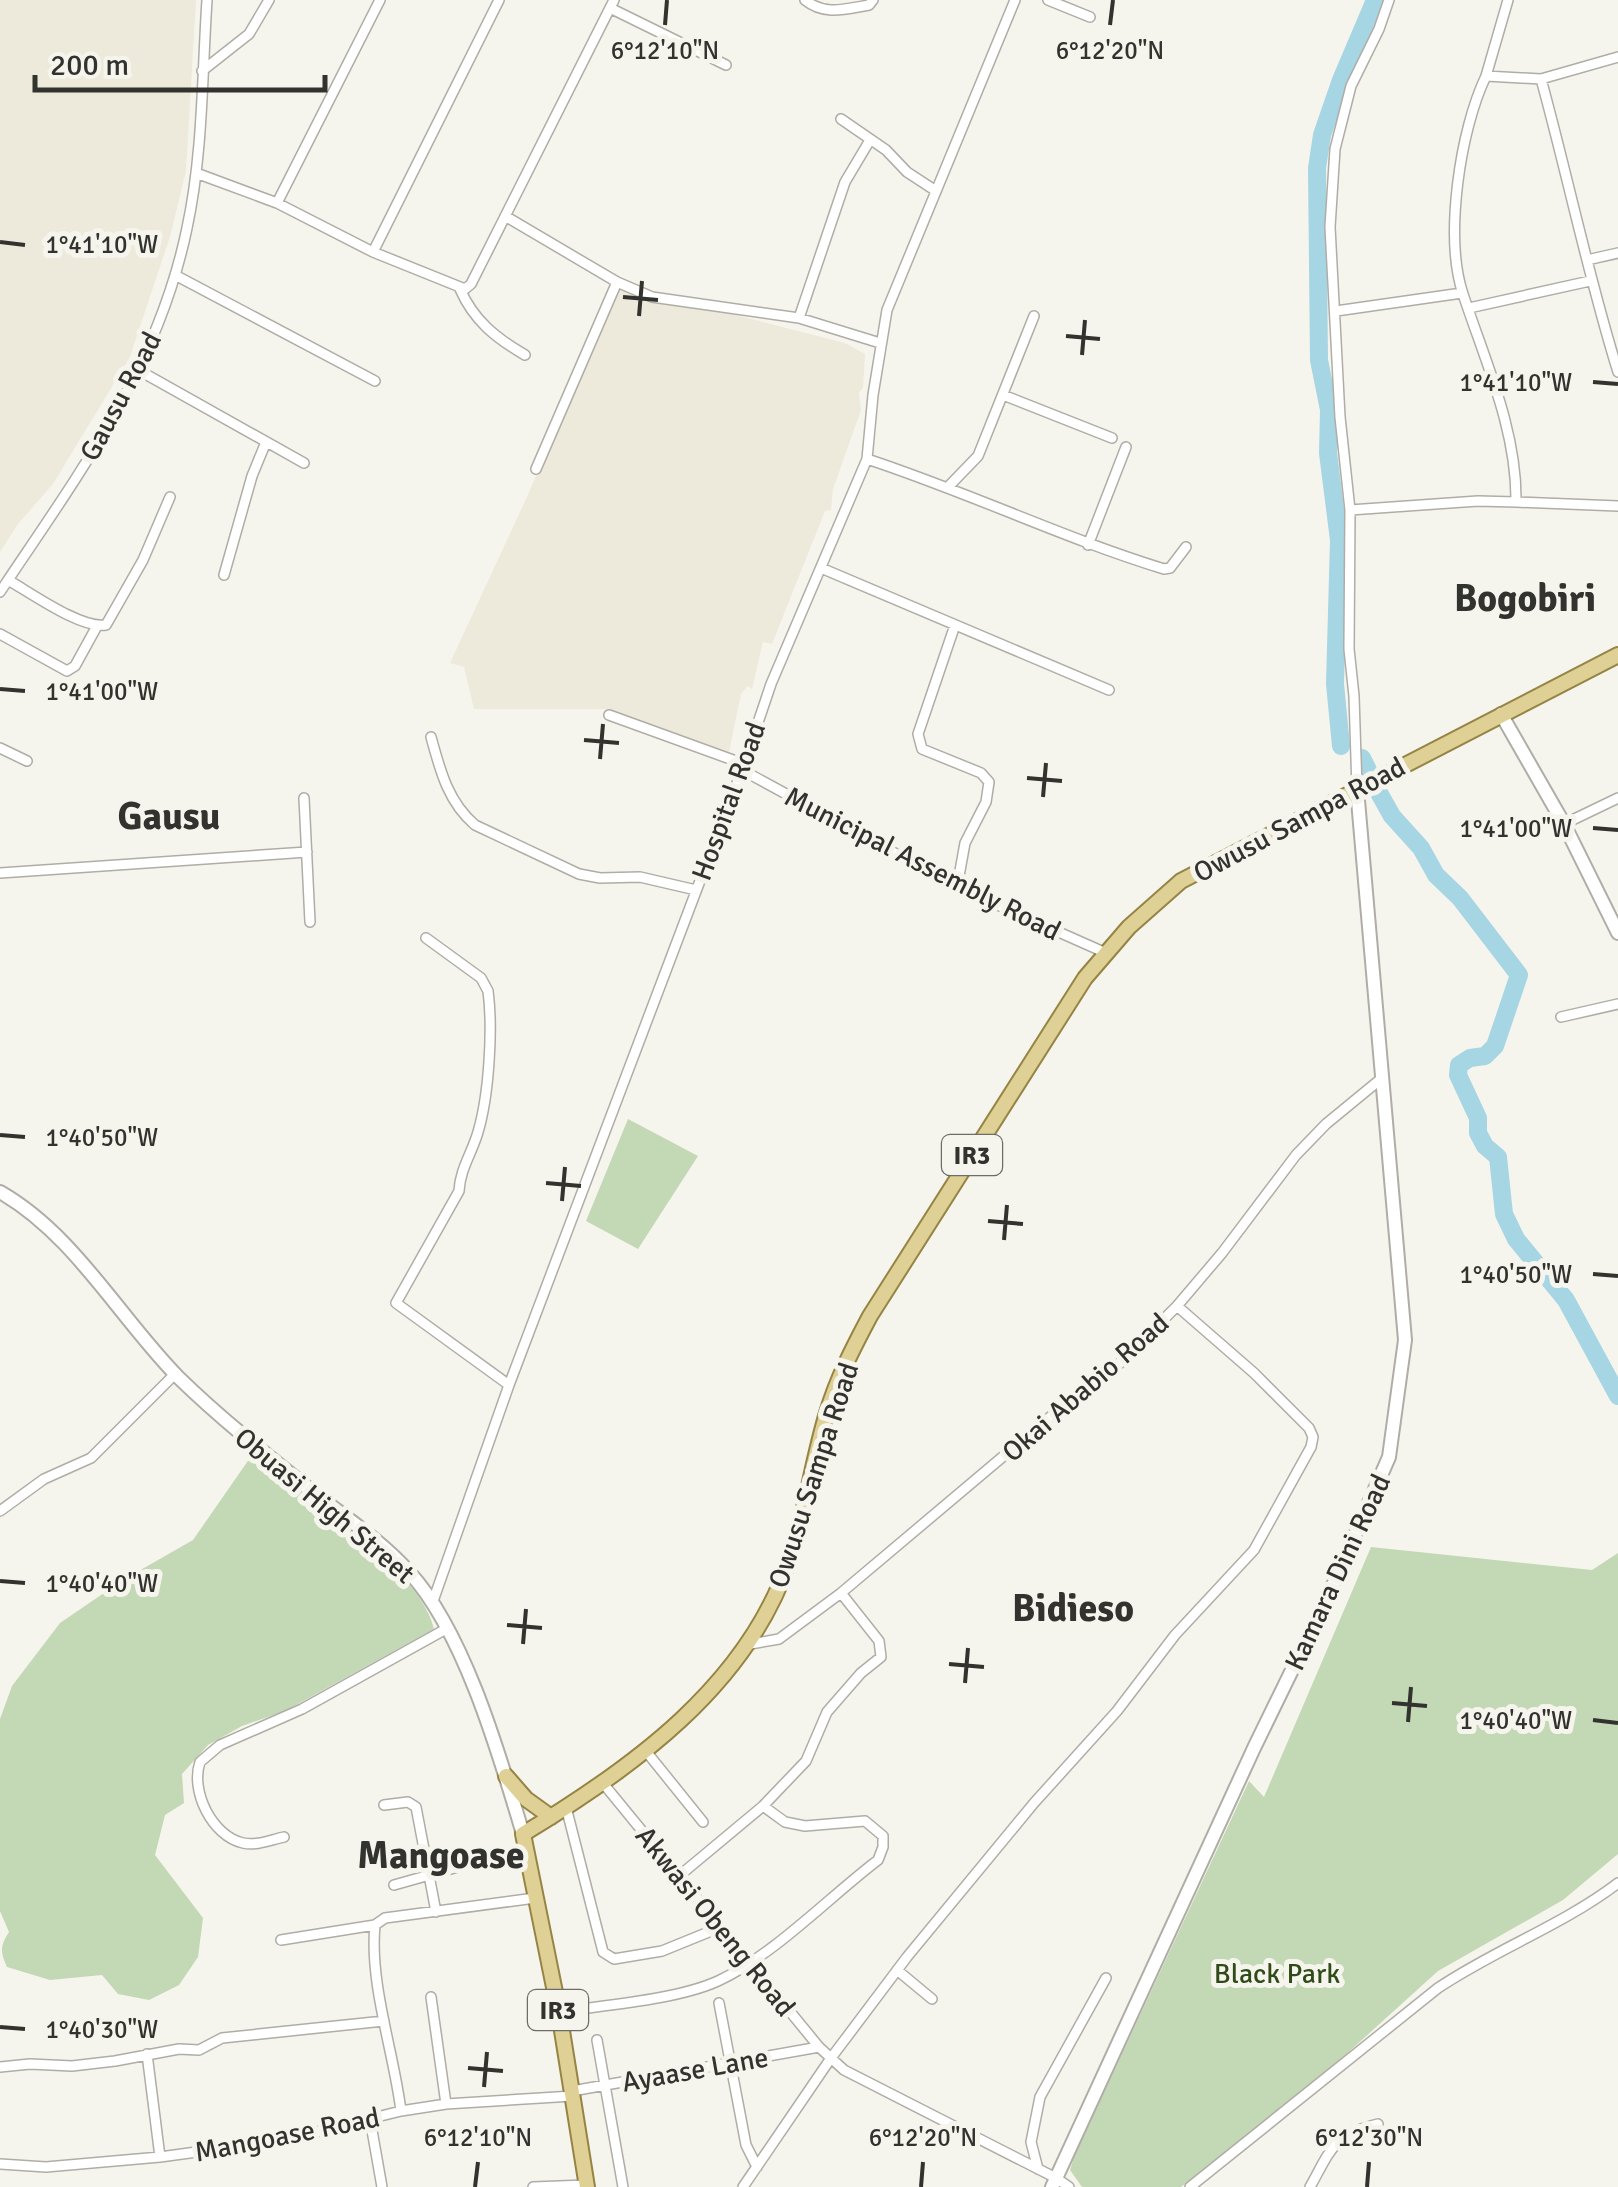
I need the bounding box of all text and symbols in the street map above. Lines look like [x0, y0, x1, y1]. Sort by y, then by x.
scale bar [35, 30, 325, 92]
text: 6°12'10"N [611, 35, 719, 66]
text: 6°12'20"N [1056, 35, 1164, 66]
text: 200 m [50, 47, 129, 84]
text: 1°41'10"W [46, 229, 158, 260]
street label: Gausu Road [73, 326, 169, 467]
text: 1°41'10"W [1460, 367, 1572, 398]
district label: Bogobiri [1454, 575, 1596, 622]
text: 1°41'00"W [46, 676, 158, 707]
street label: Hospital Road [685, 717, 773, 885]
street label: Owusu Sampa Road [1188, 750, 1411, 890]
street label: Municipal Assembly Road [779, 779, 1066, 948]
district label: Gausu [118, 793, 220, 840]
text: 1°41'00"W [1460, 813, 1572, 844]
text: 1°40'50"W [46, 1122, 158, 1153]
road number: IR3 [942, 1135, 1002, 1175]
text: 1°40'50"W [1460, 1259, 1572, 1290]
street label: Okai Ababio Road [995, 1306, 1176, 1469]
street label: Owusu Sampa Road [761, 1358, 866, 1592]
street label: Obuasi High Street [227, 1421, 421, 1591]
street label: Kamara Dini Road [1278, 1469, 1398, 1676]
text: 1°40'40"W [46, 1568, 158, 1599]
district label: Bidieso [1012, 1585, 1134, 1632]
text: 1°40'40"W [1460, 1705, 1572, 1736]
street label: Akwasi Obeng Road [628, 1820, 802, 2024]
district label: Mangoase [357, 1832, 525, 1879]
park label: Black Park [1214, 1957, 1340, 1991]
road number: IR3 [528, 1990, 588, 2030]
text: 1°40'30"W [46, 2014, 158, 2045]
street label: Ayaase Lane [619, 2040, 771, 2100]
street label: Mangoase Road [192, 2100, 383, 2170]
text: 6°12'10"N [424, 2122, 532, 2153]
text: 6°12'20"N [869, 2122, 977, 2153]
text: 6°12'30"N [1315, 2122, 1423, 2153]

